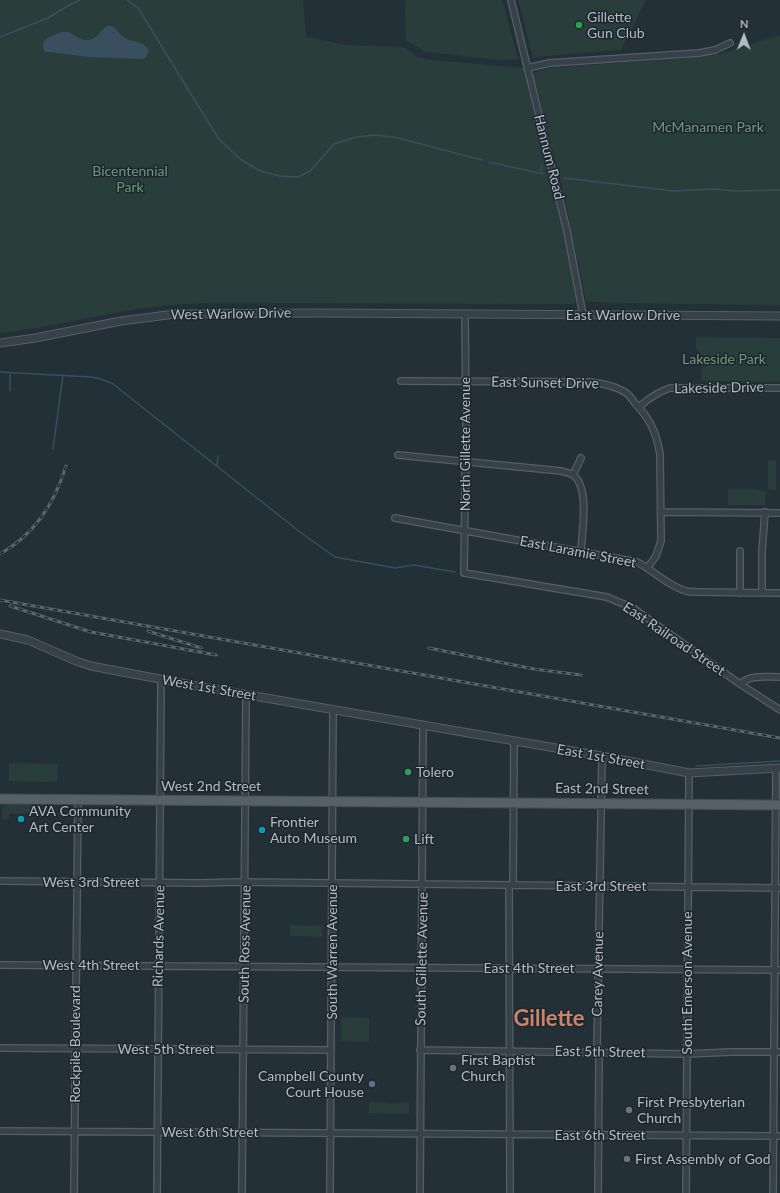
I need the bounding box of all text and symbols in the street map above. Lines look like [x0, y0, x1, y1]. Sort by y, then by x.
place label: Gillette Gun Club [587, 9, 645, 42]
north arrow [724, 16, 764, 56]
text: N [740, 17, 749, 30]
marker: Gillette Gun Club [574, 20, 584, 30]
street label: Hannum Road [530, 113, 568, 201]
park label: McManamen Park [652, 119, 764, 135]
park label: Bicentennial Park [92, 163, 168, 196]
street label: West Warlow Drive [171, 305, 291, 323]
street label: East Warlow Drive [566, 307, 680, 323]
park label: Lakeside Park [682, 351, 766, 367]
street label: East Sunset Drive [491, 374, 599, 392]
street label: North Gillette Avenue [457, 377, 473, 511]
street label: Lakeside Drive [674, 379, 764, 397]
street label: East Laramie Street [518, 532, 638, 572]
street label: East Railroad Street [620, 599, 728, 679]
street label: West 1st Street [161, 671, 257, 705]
street label: East 1st Street [556, 741, 646, 773]
place label: Tolero [416, 764, 454, 780]
marker: Tolero [403, 767, 413, 777]
street label: West 2nd Street [161, 778, 261, 794]
street label: East 2nd Street [555, 780, 649, 798]
place label: AVA Community Art Center [29, 803, 131, 836]
marker: AVA Community Art Center [16, 814, 26, 824]
place label: Frontier Auto Museum [270, 814, 357, 846]
marker: Frontier Auto Museum [257, 825, 267, 835]
place label: Lift [414, 831, 434, 847]
marker: Lift [401, 834, 411, 844]
street label: West 3rd Street [43, 874, 139, 890]
street label: East 3rd Street [556, 878, 646, 894]
street label: South Warren Avenue [324, 884, 340, 1020]
street label: Richards Avenue [150, 885, 168, 987]
street label: South Ross Avenue [236, 885, 254, 1003]
street label: South Gillette Avenue [412, 892, 432, 1026]
street label: South Emerson Avenue [679, 911, 695, 1055]
street label: Carey Avenue [589, 931, 607, 1017]
street label: West 4th Street [42, 957, 140, 973]
street label: East 4th Street [483, 960, 575, 976]
street label: Rockpile Boulevard [67, 985, 83, 1103]
district label: Gillette [513, 1006, 585, 1032]
street label: West 5th Street [117, 1041, 215, 1057]
street label: East 5th Street [554, 1043, 646, 1061]
place label: First Baptist Church [461, 1052, 535, 1084]
marker: First Baptist Church [448, 1063, 458, 1073]
place label: Campbell County Court House [258, 1068, 364, 1100]
marker: Campbell County Court House [367, 1079, 377, 1089]
place label: First Presbyterian Church [637, 1094, 745, 1126]
marker: First Presbyterian Church [624, 1105, 634, 1115]
street label: West 6th Street [161, 1124, 259, 1140]
street label: East 6th Street [554, 1127, 646, 1143]
place label: First Assembly of God [635, 1151, 771, 1167]
marker: First Assembly of God [622, 1154, 632, 1164]

